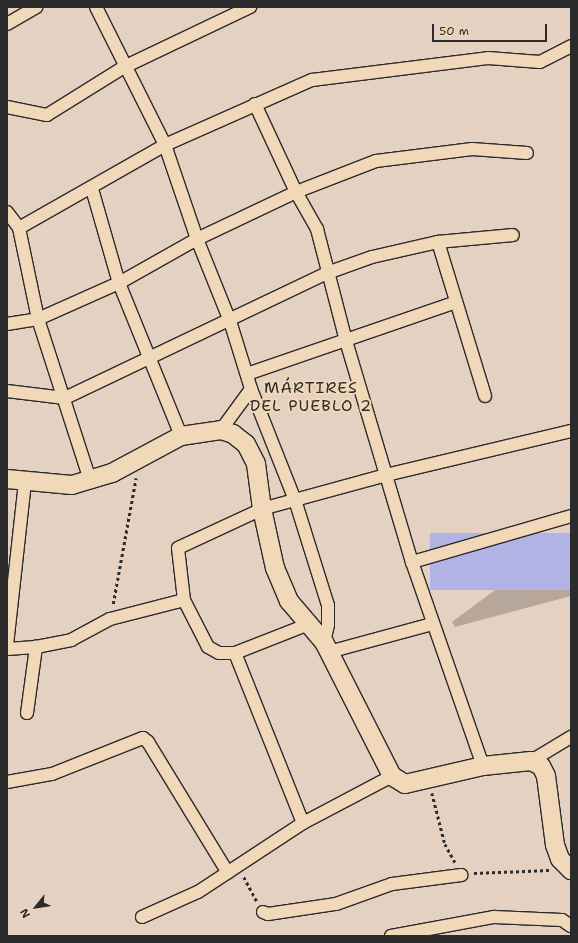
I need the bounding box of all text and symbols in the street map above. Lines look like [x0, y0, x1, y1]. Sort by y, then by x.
scale bar [434, 16, 549, 42]
text: 50 m [439, 23, 469, 39]
district label: MÁRTIRES DEL PUEBLO 2 [250, 378, 372, 416]
north arrow [16, 887, 56, 927]
text: N [16, 906, 34, 921]

